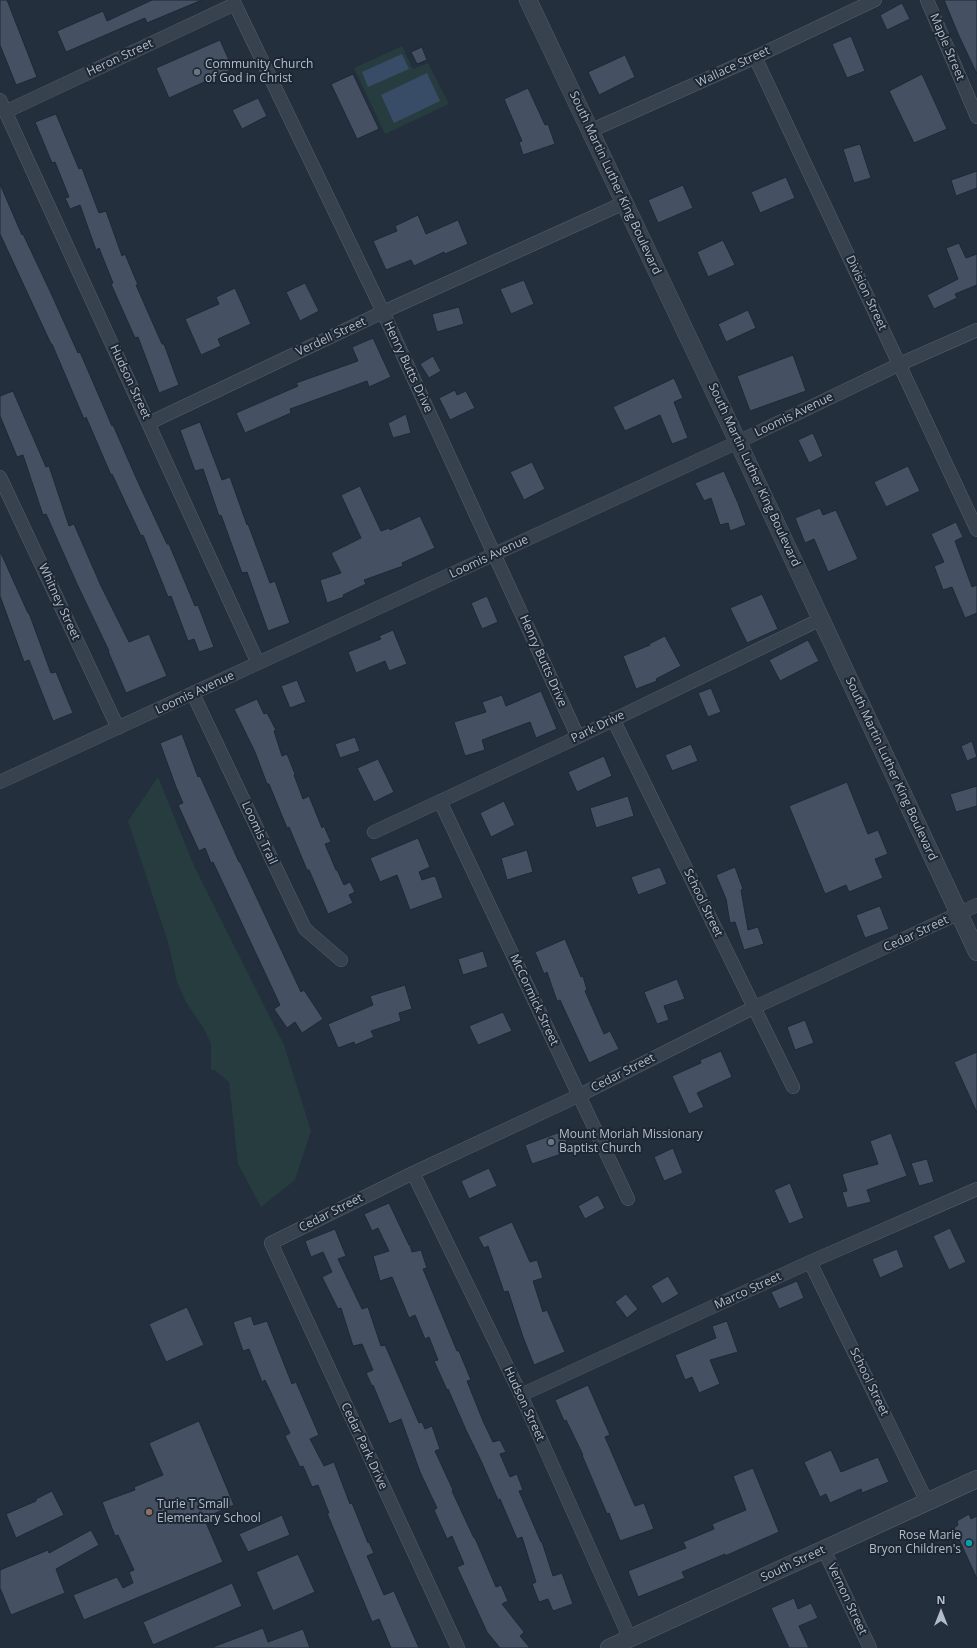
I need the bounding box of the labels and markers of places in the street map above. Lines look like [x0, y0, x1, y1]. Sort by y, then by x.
place label: Community Church of God in Christ [205, 58, 313, 86]
marker: Community Church of God in Christ [192, 67, 202, 77]
place label: Mount Moriah Missionary Baptist Church [559, 1128, 703, 1156]
marker: Mount Moriah Missionary Baptist Church [546, 1137, 556, 1147]
place label: Turie T Small Elementary School [157, 1498, 261, 1526]
marker: Turie T Small Elementary School [144, 1507, 154, 1517]
place label: Rose Marie Bryon Children's [869, 1529, 961, 1557]
marker: Rose Marie Bryon Children's [964, 1538, 974, 1548]

